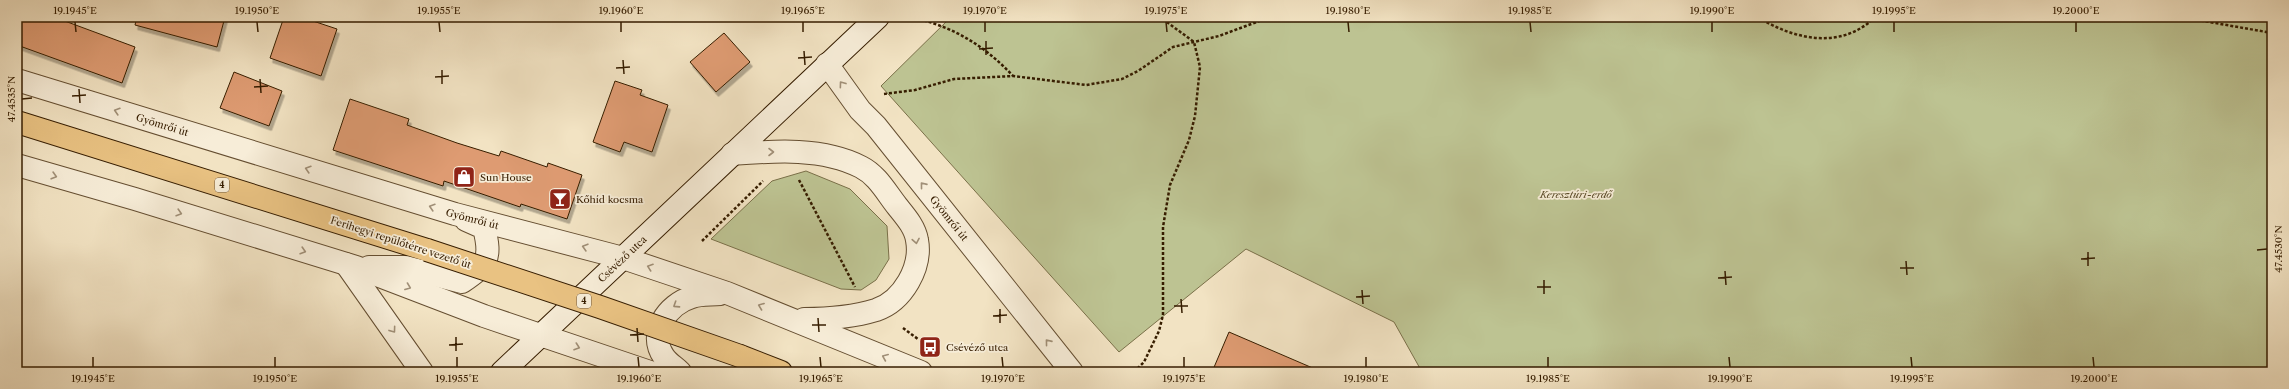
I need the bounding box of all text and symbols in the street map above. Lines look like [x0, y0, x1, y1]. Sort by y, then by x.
text: 19.1945°E [53, 4, 97, 17]
text: 19.1950°E [235, 4, 279, 17]
text: 19.1955°E [417, 4, 461, 17]
text: 19.1960°E [599, 4, 643, 17]
text: 19.1965°E [781, 4, 825, 17]
text: 19.1970°E [963, 4, 1007, 17]
text: 19.1975°E [1145, 4, 1188, 17]
text: 19.1980°E [1326, 4, 1370, 17]
text: 19.1985°E [1508, 4, 1552, 17]
text: 19.1990°E [1690, 4, 1734, 17]
text: 19.1995°E [1872, 4, 1916, 17]
text: 19.2000°E [2052, 4, 2100, 17]
text: 47.4535°N [5, 76, 18, 122]
one-way arrow [839, 81, 847, 88]
one-way arrow [113, 107, 120, 116]
street label: Gyömrői út [134, 111, 190, 139]
one-way arrow [768, 148, 774, 156]
shop icon: Sun House [451, 164, 477, 190]
one-way arrow [305, 165, 312, 174]
one-way arrow [51, 171, 58, 180]
place label: Sun House [480, 171, 532, 184]
road number: 4 [215, 178, 229, 192]
one-way arrow [921, 183, 928, 190]
bar icon: Kőhíd kocsma [547, 186, 573, 212]
park label: Keresztúri-erdő [1539, 188, 1613, 201]
place label: Kőhíd kocsma [576, 193, 644, 206]
street label: Gyömrői út [927, 193, 971, 244]
one-way arrow [429, 204, 436, 212]
street label: Gyömrői út [444, 206, 501, 232]
one-way arrow [175, 208, 182, 217]
street label: Ferihegyi repülőtérre vezető út [329, 214, 473, 272]
text: 47.4530°N [2272, 225, 2285, 273]
street label: Csévéző utca [595, 232, 650, 285]
one-way arrow [911, 237, 920, 244]
one-way arrow [582, 243, 589, 252]
one-way arrow [300, 246, 307, 255]
one-way arrow [647, 263, 654, 272]
one-way arrow [405, 283, 412, 291]
road number: 4 [577, 294, 591, 308]
one-way arrow [674, 300, 681, 307]
one-way arrow [758, 303, 765, 311]
one-way arrow [388, 325, 395, 332]
bus stop icon: Csévéző utca [917, 334, 943, 360]
one-way arrow [1046, 339, 1053, 346]
place label: Csévéző utca [946, 341, 1009, 354]
one-way arrow [574, 342, 581, 351]
one-way arrow [882, 354, 890, 362]
text: 19.1945°E [71, 372, 115, 385]
text: 19.1950°E [253, 372, 297, 385]
text: 19.1955°E [435, 372, 479, 385]
text: 19.1960°E [617, 372, 661, 385]
text: 19.1965°E [799, 372, 843, 385]
text: 19.1970°E [981, 372, 1025, 385]
text: 19.1975°E [1163, 372, 1206, 385]
text: 19.1980°E [1344, 372, 1388, 385]
text: 19.1985°E [1526, 372, 1570, 385]
text: 19.1990°E [1708, 372, 1752, 385]
text: 19.1995°E [1890, 372, 1934, 385]
text: 19.2000°E [2070, 372, 2118, 385]

